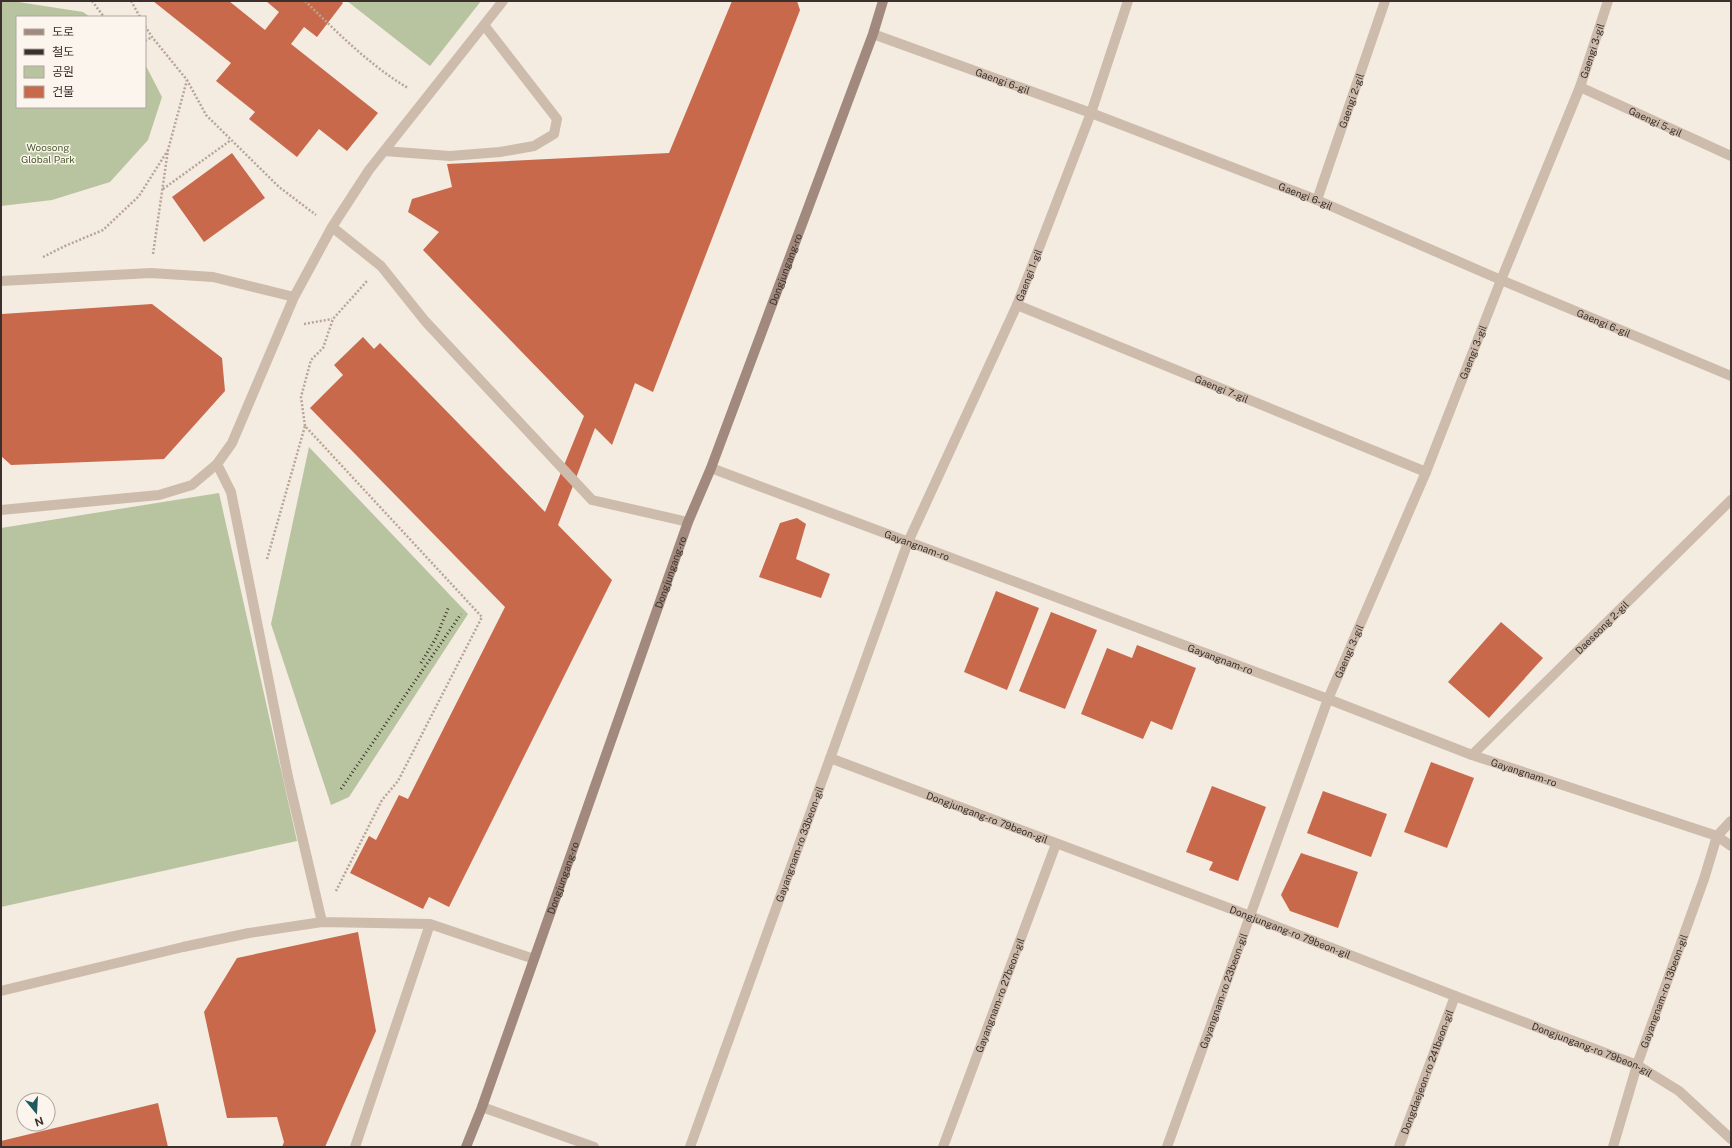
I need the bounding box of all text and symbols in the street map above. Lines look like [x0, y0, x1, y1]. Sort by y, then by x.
legend [16, 16, 146, 108]
street label: Gaengi 3-gil [1577, 22, 1606, 80]
text: 도로 [52, 25, 74, 39]
text: 철도 [52, 45, 74, 59]
text: 공원 [52, 65, 74, 79]
street label: Gaengi 6-gil [974, 66, 1032, 96]
street label: Gaengi 2-gil [1336, 72, 1366, 130]
text: 건물 [52, 85, 74, 99]
street label: Gaengi 5-gil [1627, 104, 1684, 139]
park label: Woosong Global Park [21, 141, 75, 165]
street label: Gaengi 6-gil [1277, 180, 1335, 212]
street label: Dongjungang-ro [766, 231, 804, 307]
street label: Gaengi 1-gil [1013, 247, 1044, 303]
street label: Gaengi 6-gil [1575, 306, 1632, 339]
street label: Gaengi 3-gil [1457, 323, 1489, 381]
street label: Gaengi 7-gil [1193, 372, 1250, 405]
street label: Gayangnam-ro [883, 527, 952, 563]
street label: Dongjungang-ro [652, 534, 689, 610]
street label: Daeseong 2-gil [1572, 598, 1631, 656]
street label: Gaengi 3-gil [1332, 623, 1365, 680]
street label: Gayangnam-ro [1186, 641, 1255, 677]
street label: Gayangnam-ro [1489, 756, 1559, 789]
street label: Gayangnam-ro 33beon-gil [773, 784, 826, 904]
street label: Dongjungang-ro 79beon-gil [925, 789, 1050, 845]
street label: Dongjungang-ro [544, 840, 581, 916]
street label: Dongjungang-ro 79beon-gil [1228, 903, 1352, 961]
street label: Gayangnam-ro 23beon-gil [1197, 931, 1249, 1050]
street label: Gayangnam-ro 13beon-gil [1638, 933, 1690, 1050]
street label: Gayangnam-ro 27beon-gil [973, 936, 1026, 1054]
street label: Dongdaejeon-ro 241beon-gil [1398, 1008, 1455, 1136]
street label: Dongjungang-ro 79beon-gil [1530, 1020, 1655, 1079]
north arrow [16, 1092, 56, 1132]
text: N [33, 1114, 45, 1129]

